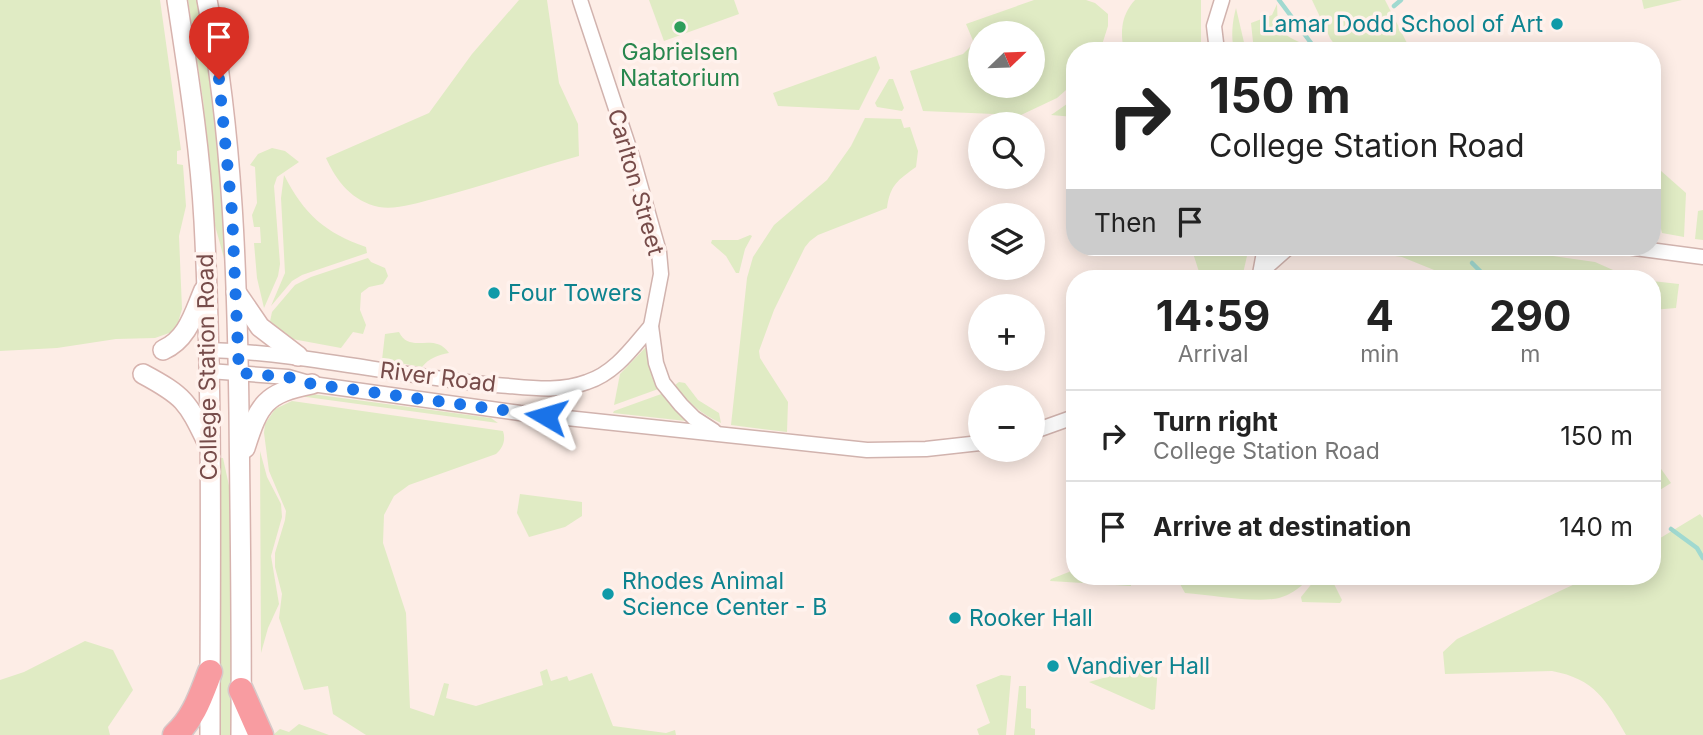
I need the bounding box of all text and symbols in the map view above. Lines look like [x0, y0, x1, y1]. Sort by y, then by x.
pin [189, 7, 249, 79]
place label: Lamar Dodd School of Art [1262, 10, 1543, 38]
marker: Lamar Dodd School of Art [1549, 16, 1565, 32]
icon: arrive [200, 18, 238, 56]
marker: Gabrielsen Natatorium [672, 19, 688, 35]
north arrow [968, 21, 1045, 98]
map controls [968, 21, 1045, 462]
place label: Gabrielsen Natatorium [620, 38, 740, 92]
text: 150 m [1209, 66, 1351, 125]
icon: right [1094, 70, 1185, 161]
street label: Carlton Street [602, 106, 670, 259]
button: search [968, 112, 1045, 189]
text: College Station Road [1209, 126, 1525, 165]
button: layers [968, 203, 1045, 280]
icon: arrive [1171, 203, 1209, 241]
text: Then [1094, 207, 1157, 238]
street label: College Station Road [191, 253, 223, 481]
place label: Four Towers [508, 279, 642, 307]
marker: Four Towers [486, 285, 502, 301]
text: 14:59 [1156, 290, 1270, 341]
text: 4 [1366, 290, 1394, 341]
text: 290 [1489, 290, 1571, 341]
button: + [968, 294, 1045, 371]
text: Arrival [1178, 340, 1248, 368]
text: min [1360, 340, 1399, 368]
text: m [1520, 340, 1540, 368]
street label: River Road [378, 356, 498, 398]
position arrow [509, 379, 583, 453]
button: − [968, 385, 1045, 462]
text: Turn right [1153, 406, 1278, 437]
icon: right [1094, 417, 1132, 455]
text: 150 m [1560, 420, 1633, 451]
text: College Station Road [1153, 437, 1380, 465]
icon: arrive [1094, 508, 1132, 546]
text: Arrive at destination [1153, 511, 1412, 542]
text: 140 m [1559, 511, 1633, 542]
place label: Rhodes Animal Science Center - B [622, 567, 827, 621]
marker: Rhodes Animal Science Center - B [600, 586, 616, 602]
place label: Rooker Hall [969, 604, 1093, 632]
marker: Rooker Hall [947, 610, 963, 626]
place label: Vandiver Hall [1067, 652, 1210, 680]
marker: Vandiver Hall [1045, 658, 1061, 674]

